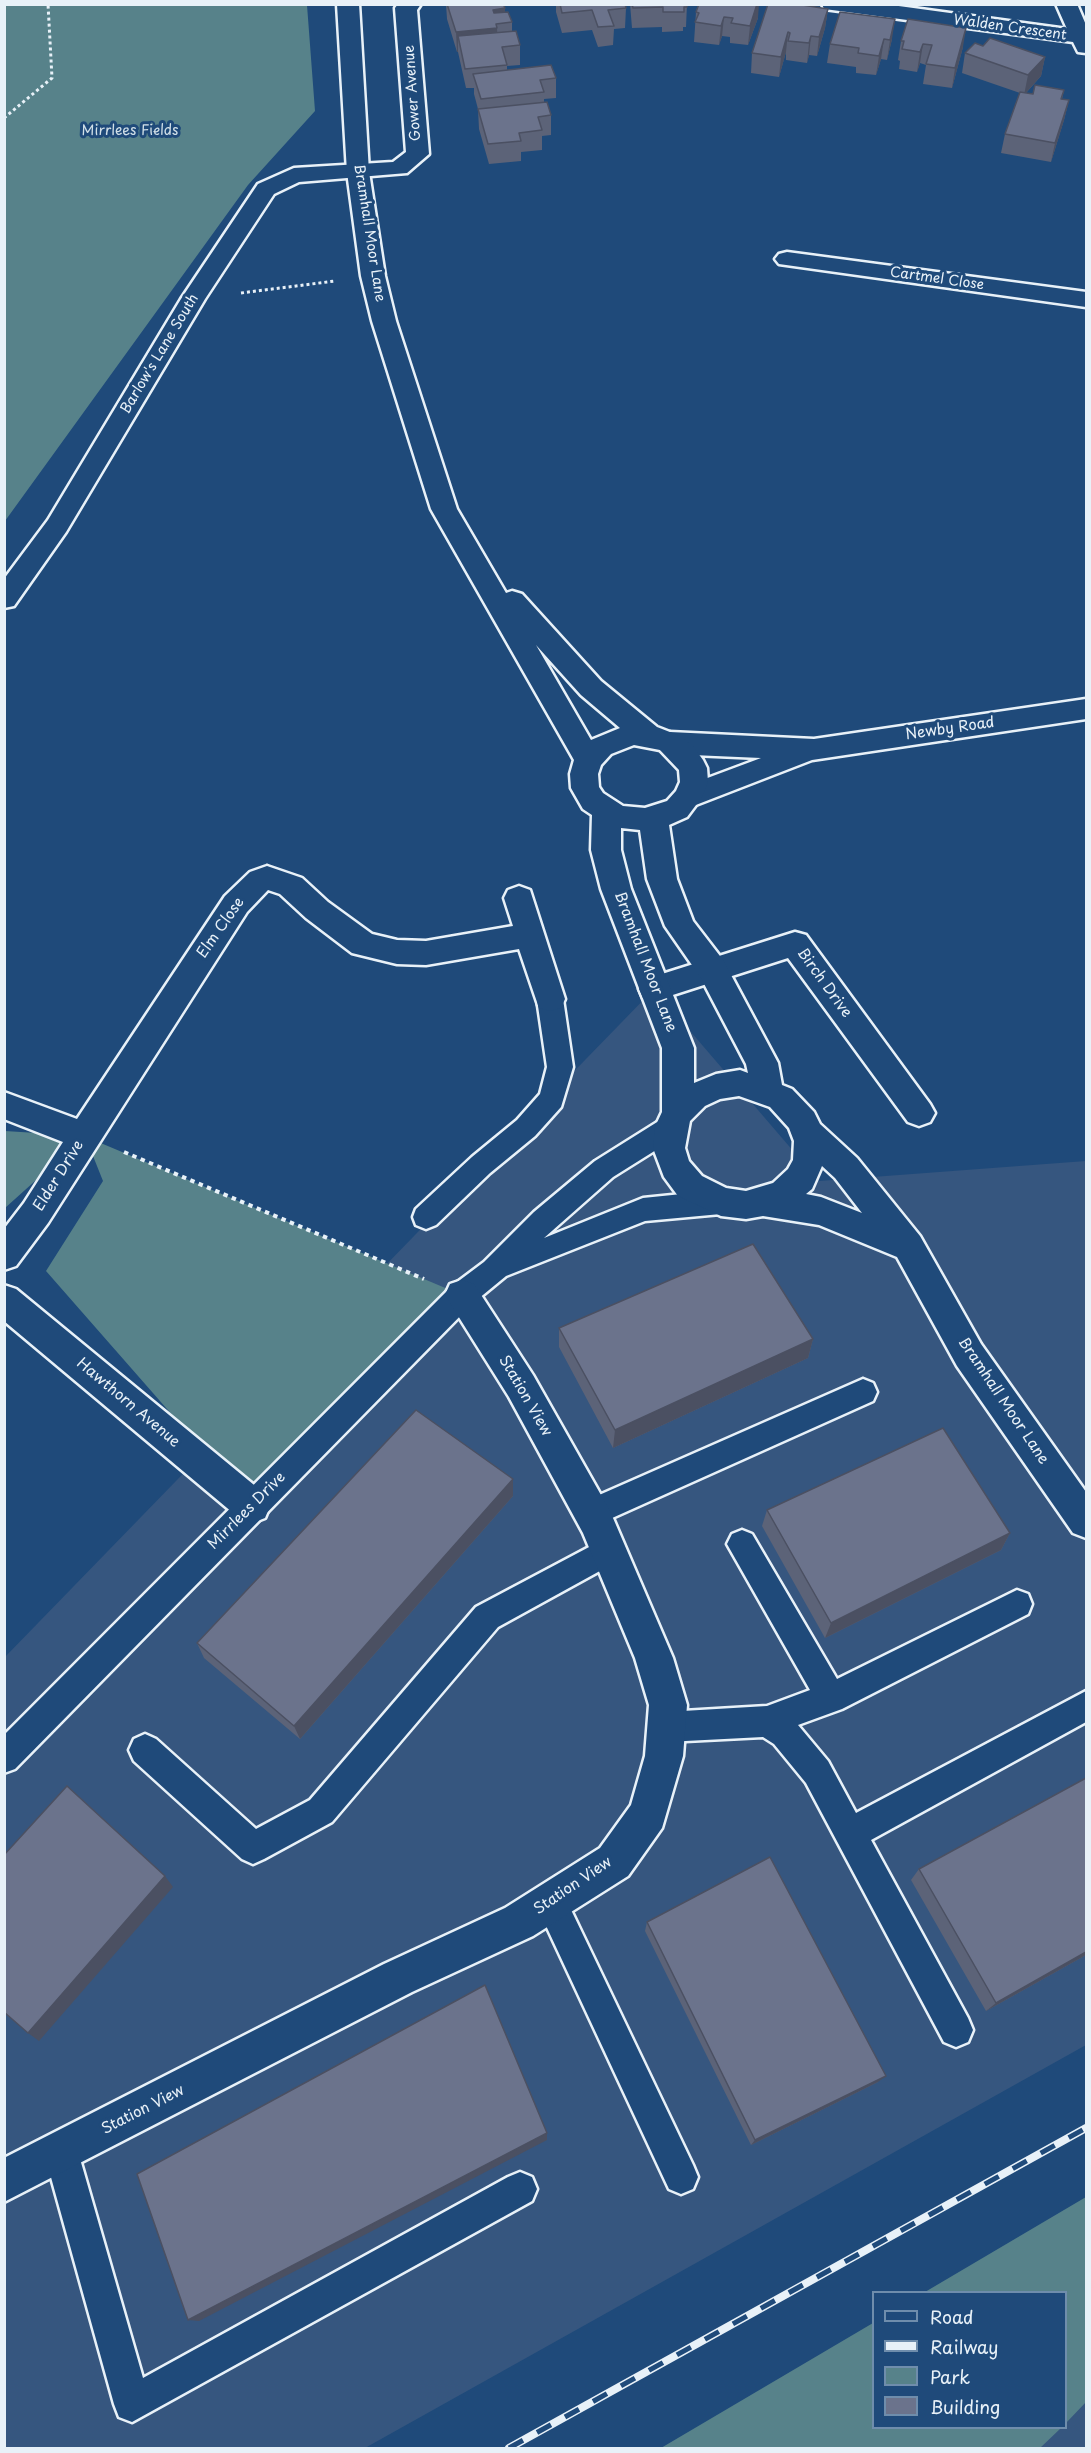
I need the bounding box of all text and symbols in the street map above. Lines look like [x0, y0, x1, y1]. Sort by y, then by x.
street label: Walden Crescent [952, 12, 1068, 44]
street label: Gower Avenue [401, 44, 425, 142]
park label: Mirrlees Fields [82, 123, 178, 139]
street label: Bramhall Moor Lane [350, 163, 388, 303]
street label: Cartmel Close [889, 264, 985, 294]
street label: Barlow's Lane South [118, 291, 202, 417]
street label: Newby Road [904, 714, 996, 744]
street label: Bramhall Moor Lane [610, 889, 680, 1035]
street label: Elm Close [194, 894, 248, 962]
street label: Birch Drive [793, 945, 855, 1021]
street label: Elder Drive [30, 1137, 88, 1215]
street label: Bramhall Moor Lane [954, 1334, 1052, 1468]
street label: Station View [495, 1352, 555, 1440]
street label: Hawthorn Avenue [73, 1355, 183, 1451]
street label: Mirrlees Drive [205, 1469, 289, 1553]
street label: Station View [531, 1853, 615, 1919]
street label: Station View [99, 2081, 187, 2139]
legend [872, 2291, 1067, 2429]
text: Road [930, 2303, 974, 2330]
text: Railway [930, 2333, 998, 2360]
text: Park [930, 2363, 970, 2390]
text: Building [930, 2393, 1000, 2420]

